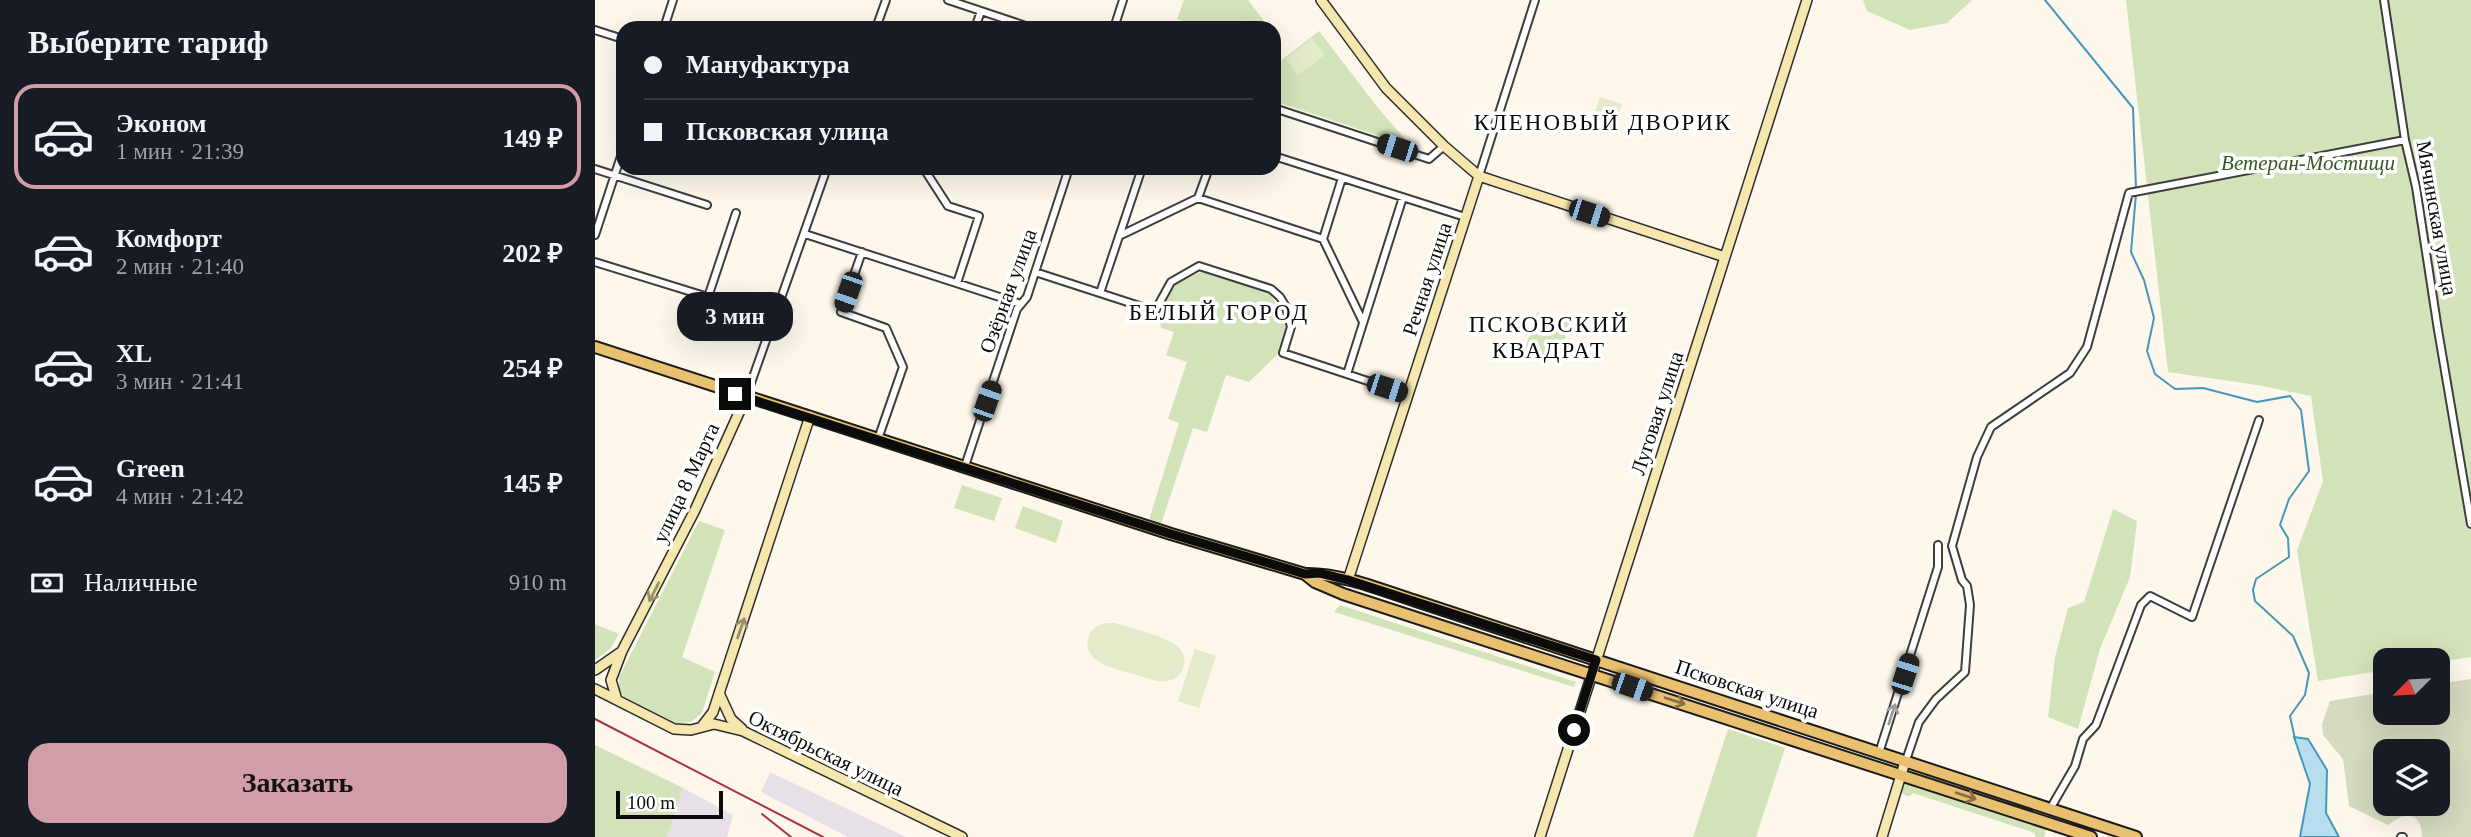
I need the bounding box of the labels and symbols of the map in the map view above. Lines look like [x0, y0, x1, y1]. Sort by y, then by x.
district label: КЛЕНОВЫЙ ДВОРИК [1474, 110, 1732, 135]
car [1374, 132, 1421, 164]
street label: Мячинская улица [2412, 139, 2463, 298]
park label: Ветеран-Мостищи [2221, 151, 2395, 175]
car [1566, 197, 1613, 229]
street label: Речная улица [1397, 218, 1457, 339]
street label: Озёрная улица [974, 225, 1042, 356]
car [832, 269, 865, 315]
callout: 3 мин [677, 292, 793, 342]
district label: БЕЛЫЙ ГОРОД [1129, 300, 1309, 325]
district label: ПСКОВСКИЙ КВАДРАТ [1469, 312, 1629, 363]
street label: Луговая улица [1626, 348, 1688, 478]
car [1364, 372, 1411, 404]
route end [719, 378, 751, 410]
car [971, 378, 1004, 424]
street label: улица 8 Марта [648, 418, 725, 547]
one-way arrow [646, 581, 660, 602]
one-way arrow [736, 618, 748, 640]
north arrow [2373, 648, 2450, 724]
car [1889, 651, 1922, 697]
street label: Псковская улица [1672, 655, 1822, 724]
car [1609, 670, 1656, 704]
one-way arrow [1663, 696, 1685, 708]
one-way arrow [1887, 703, 1899, 725]
street label: Октябрьская улица [744, 705, 908, 801]
route start [1558, 714, 1590, 746]
scale bar [616, 788, 723, 820]
one-way arrow [1954, 791, 1976, 803]

